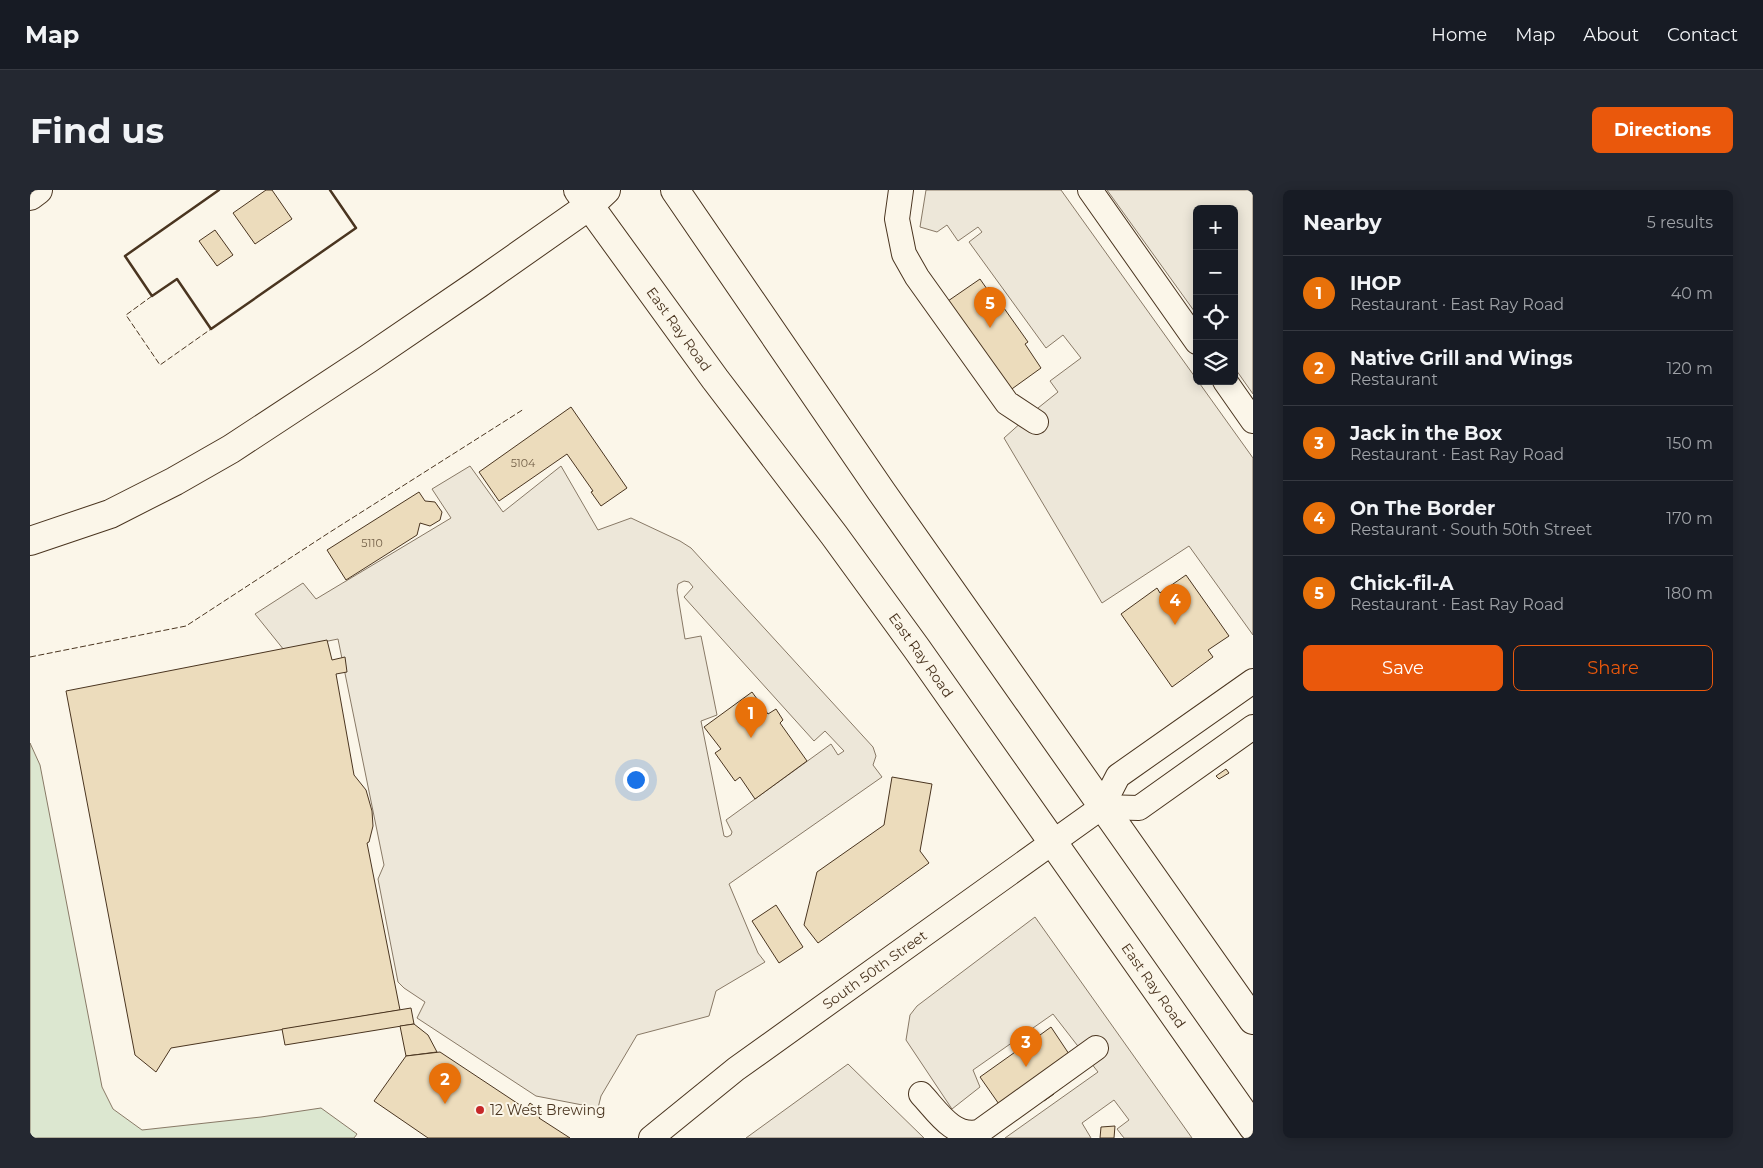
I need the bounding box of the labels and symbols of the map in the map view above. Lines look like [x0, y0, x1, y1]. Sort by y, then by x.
street label: East Ray Road [642, 284, 715, 375]
pin: 5 [974, 287, 1006, 328]
house number: 5104 [511, 456, 536, 470]
house number: 5110 [361, 536, 383, 550]
pin: 4 [1159, 584, 1191, 625]
street label: East Ray Road [885, 609, 957, 701]
pin: 1 [735, 697, 767, 738]
your location [623, 767, 649, 793]
street label: South 50th Street [819, 926, 931, 1013]
street label: East Ray Road [1118, 940, 1190, 1031]
pin: 3 [1010, 1026, 1042, 1067]
pin: 2 [429, 1063, 461, 1104]
place label: 12 West Brewing [490, 1101, 606, 1119]
marker: 12 West Brewing [474, 1104, 486, 1116]

